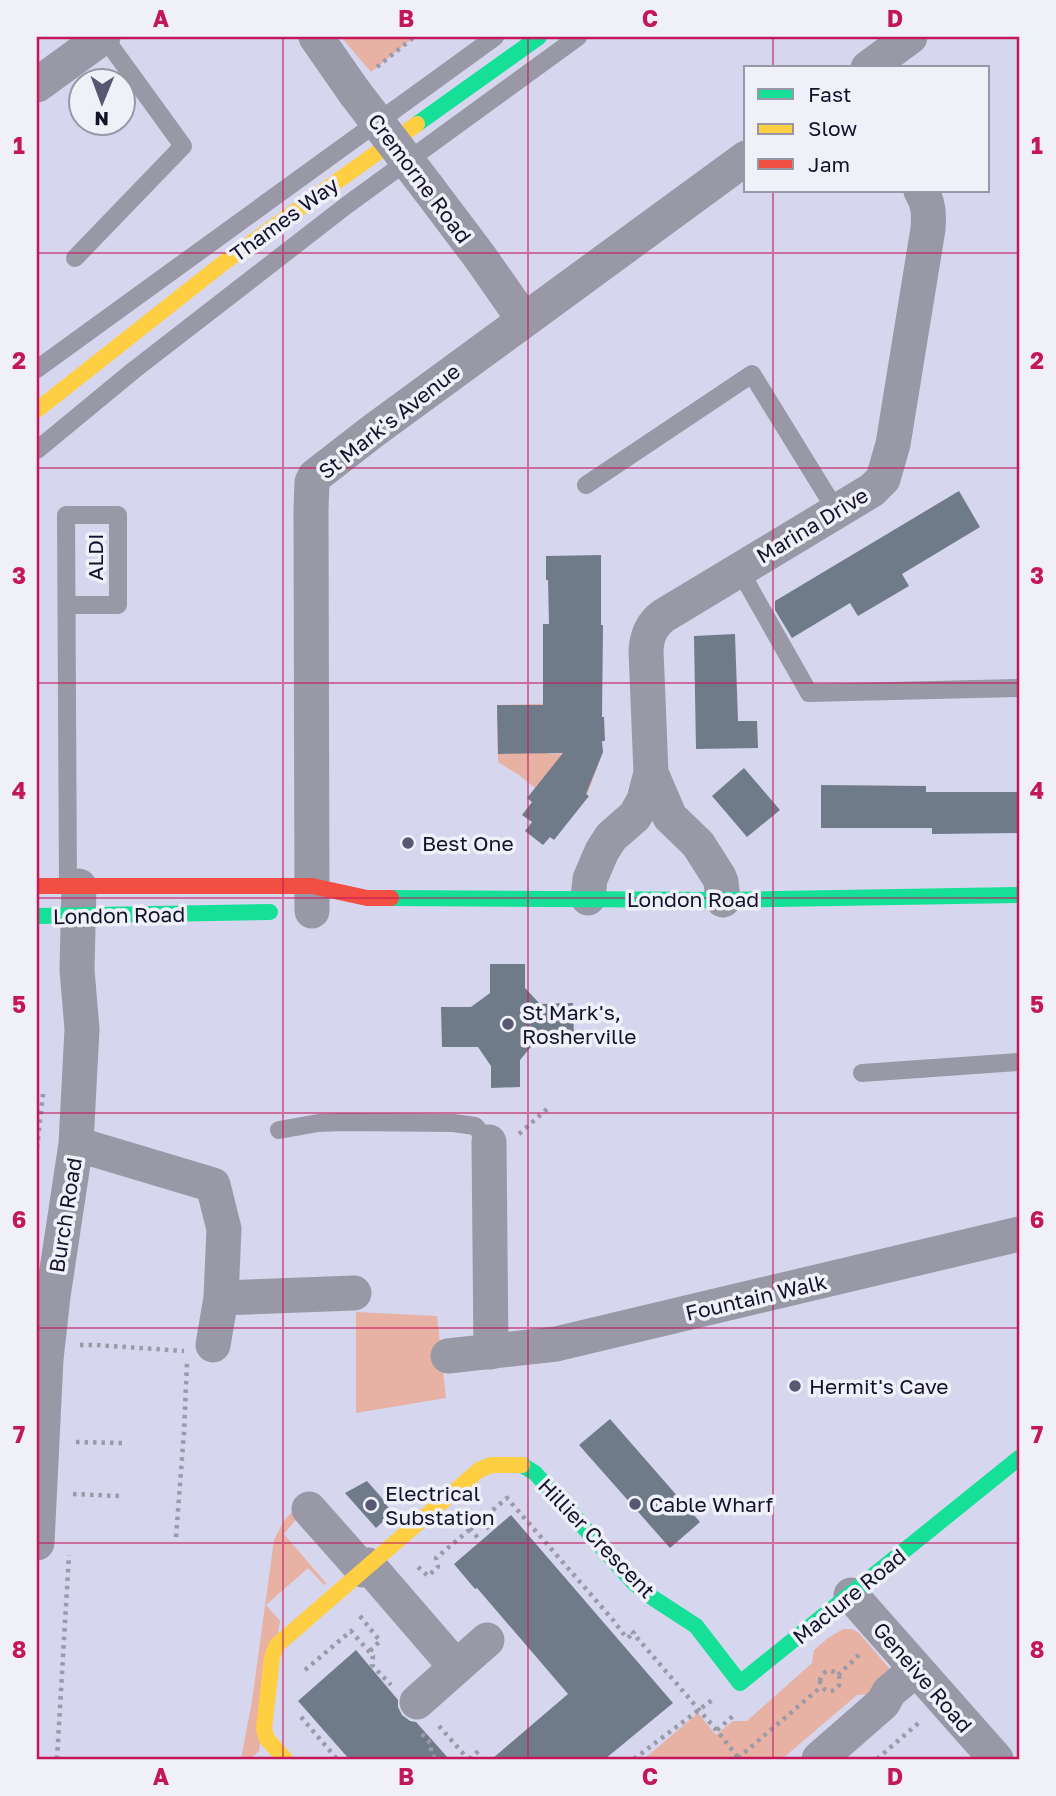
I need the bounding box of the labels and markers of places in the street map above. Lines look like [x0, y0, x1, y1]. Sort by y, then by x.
place label: Best One [422, 830, 514, 856]
marker: Best One [400, 835, 416, 851]
place label: St Mark's, Rosherville [522, 999, 637, 1049]
marker: St Mark's, Rosherville [500, 1016, 516, 1032]
place label: Hermit's Cave [809, 1373, 948, 1399]
marker: Hermit's Cave [787, 1378, 803, 1394]
place label: Electrical Substation [385, 1480, 495, 1530]
place label: Cable Wharf [649, 1491, 774, 1517]
marker: Cable Wharf [627, 1496, 643, 1512]
marker: Electrical Substation [363, 1497, 379, 1513]

